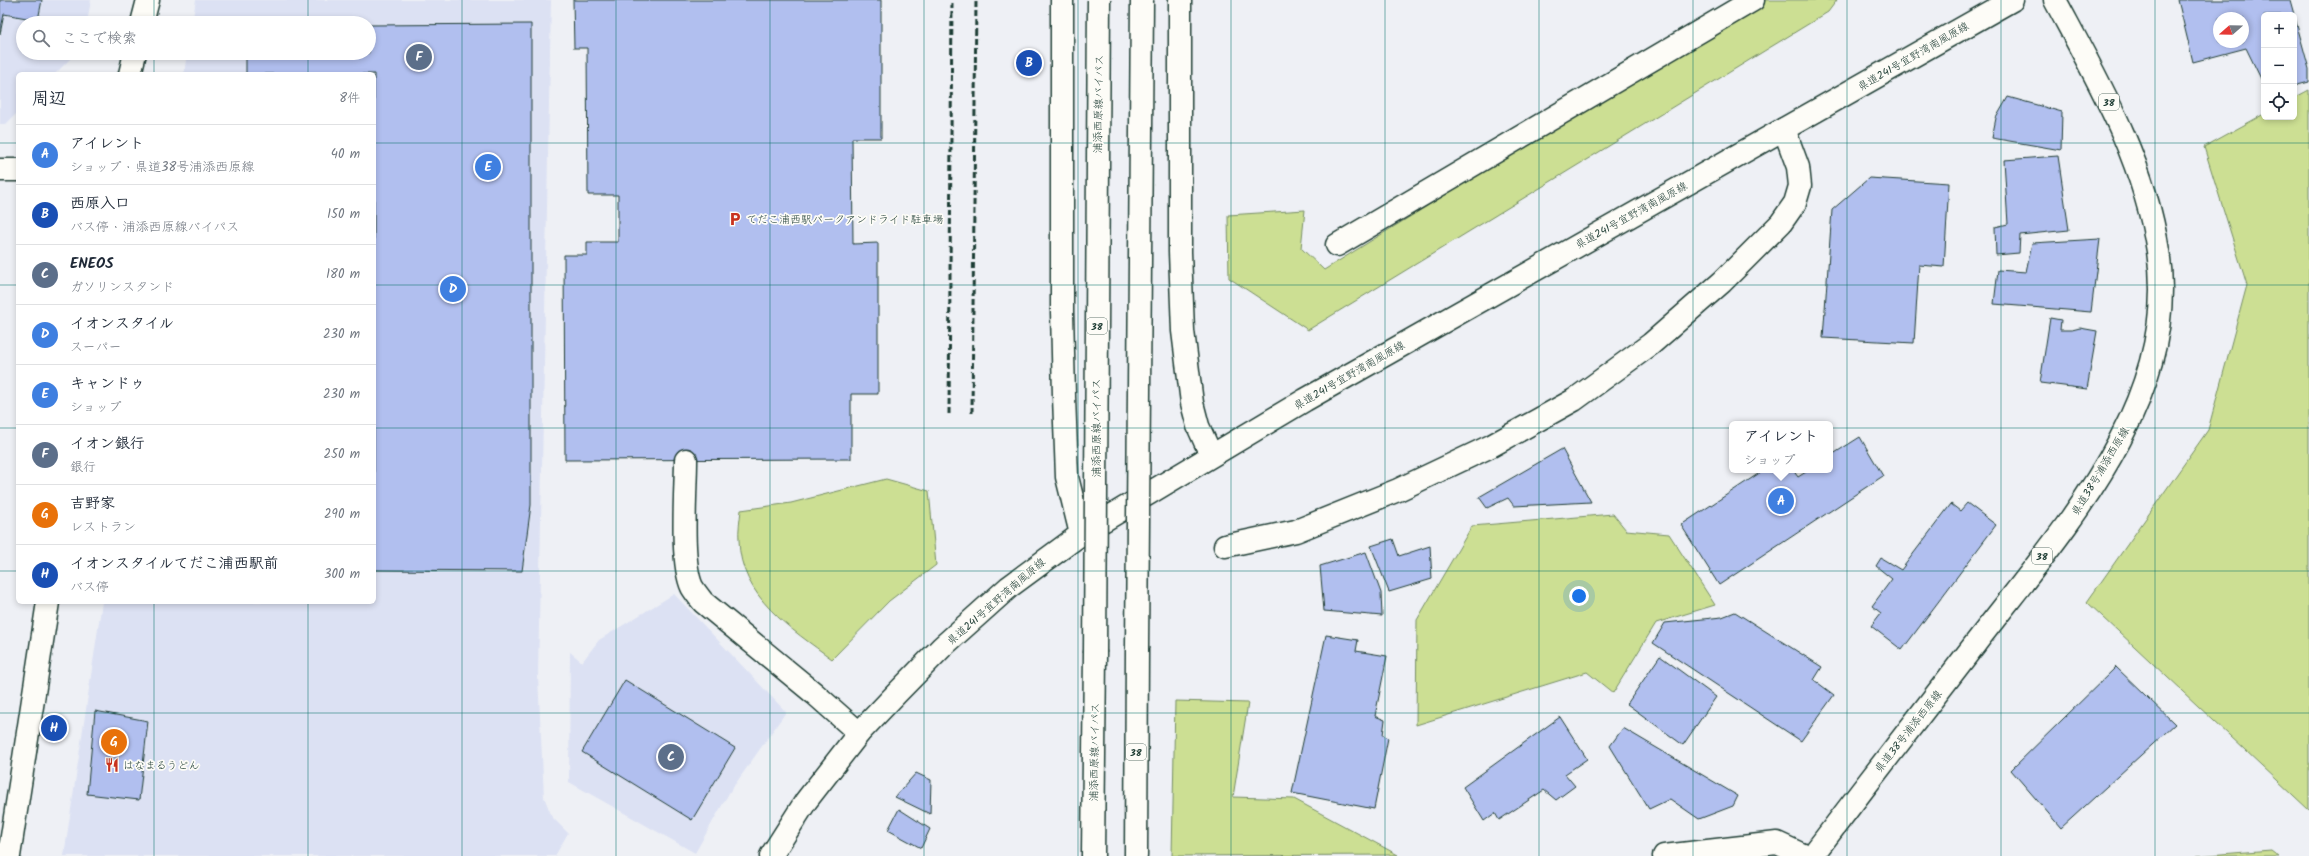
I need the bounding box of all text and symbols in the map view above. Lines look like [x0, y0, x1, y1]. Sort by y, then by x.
north arrow [2213, 12, 2249, 48]
map controls [2261, 12, 2297, 120]
button: + [2261, 12, 2297, 48]
search box [16, 16, 376, 60]
street label: 県道241号宜野湾南風原線 [1854, 18, 1973, 96]
icon: search [30, 27, 52, 49]
text: ここで検索 [62, 27, 137, 51]
pin: F [406, 42, 432, 72]
pin: B [1016, 48, 1042, 78]
button: − [2261, 48, 2297, 84]
street label: 浦添西原線バイパス [1089, 54, 1109, 154]
button: locate [2261, 84, 2297, 120]
text: 周辺 [32, 86, 66, 113]
text: 8件 [339, 88, 360, 109]
road number: 38 [2099, 94, 2119, 110]
text: アイレント [70, 132, 144, 156]
text: A [41, 144, 49, 165]
text: 40 m [331, 144, 360, 165]
pin: E [475, 152, 501, 182]
text: ショップ · 県道38号浦添西原線 [70, 157, 254, 178]
street label: 県道241号宜野湾南風原線 [1572, 177, 1691, 254]
text: 西原入口 [70, 192, 130, 216]
text: B [41, 204, 49, 225]
text: 150 m [327, 204, 360, 225]
parking icon: てだこ浦西駅パークアンドライド駐車場 [727, 211, 743, 227]
place label: てだこ浦西駅パークアンドライド駐車場 [746, 211, 944, 229]
text: バス停 · 浦添西原線バイパス [70, 217, 239, 238]
text: ENEOS [70, 252, 114, 276]
text: C [41, 264, 49, 285]
text: 180 m [326, 264, 360, 285]
pin: D [440, 274, 466, 304]
text: ガソリンスタンド [70, 277, 174, 298]
text: イオンスタイル [70, 312, 174, 336]
road number: 38 [1087, 318, 1107, 334]
text: D [41, 324, 49, 345]
text: 230 m [323, 324, 360, 345]
text: スーパー [70, 337, 121, 358]
street label: 県道241号宜野湾南風原線 [1290, 337, 1409, 415]
text: キャンドゥ [70, 372, 145, 396]
street label: 浦添西原線バイパス [1088, 379, 1106, 477]
text: E [41, 384, 49, 405]
text: 230 m [323, 384, 360, 405]
text: ショップ [70, 397, 121, 418]
popup [1729, 421, 1833, 473]
street label: 県道38号浦添西原線 [2067, 424, 2135, 519]
text: アイレント [1744, 425, 1818, 449]
text: イオン銀行 [70, 432, 145, 456]
text: F [41, 444, 49, 465]
text: 250 m [323, 444, 360, 465]
text: ショップ [1744, 450, 1795, 471]
text: 銀行 [70, 457, 96, 478]
pin: A [1768, 486, 1794, 516]
text: 吉野家 [70, 492, 115, 516]
text: G [41, 504, 49, 525]
text: 290 m [324, 504, 360, 525]
text: レストラン [70, 517, 136, 538]
road number: 38 [2032, 548, 2052, 564]
text: イオンスタイルてだこ浦西駅前 [70, 552, 279, 576]
street label: 県道241号宜野湾南風原線 [943, 554, 1050, 650]
text: H [41, 564, 49, 585]
text: 300 m [324, 564, 360, 585]
text: バス停 [70, 577, 109, 598]
your location [1569, 586, 1589, 606]
street label: 県道38号浦添西原線 [1871, 686, 1947, 777]
street label: 浦添西原線バイパス [1085, 702, 1105, 802]
pin: H [41, 713, 67, 743]
pin: G [101, 727, 127, 757]
pin: C [658, 742, 684, 772]
road number: 38 [1126, 744, 1146, 760]
restaurant icon: はなまるうどん [104, 757, 120, 773]
place label: はなまるうどん [123, 757, 200, 775]

